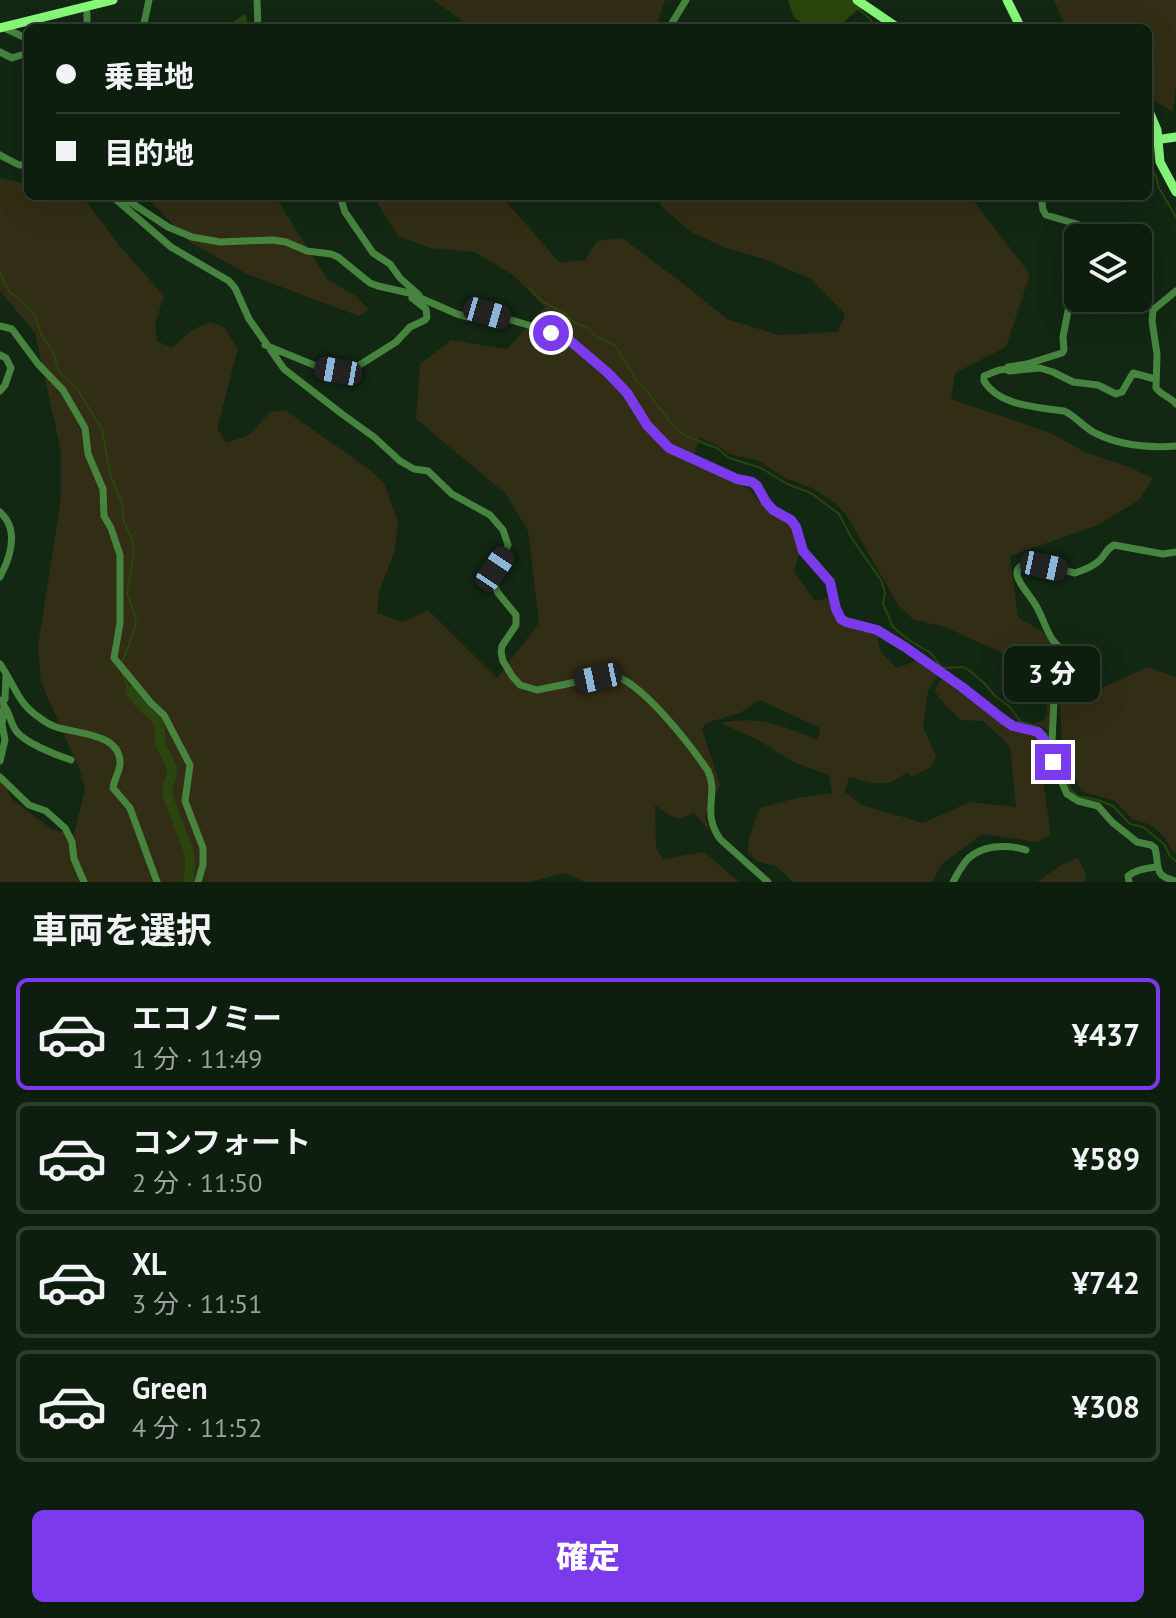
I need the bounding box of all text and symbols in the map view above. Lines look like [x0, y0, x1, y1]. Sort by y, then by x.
text: 乗車地 [104, 56, 194, 95]
text: 目的地 [104, 133, 194, 172]
map controls [1064, 224, 1152, 312]
button: layers [1064, 224, 1152, 312]
car [461, 295, 513, 331]
route start [533, 315, 569, 351]
car [312, 355, 364, 387]
car [472, 542, 518, 596]
car [1018, 549, 1070, 583]
callout: 3 分 [1005, 646, 1101, 702]
text: 3 分 [1028, 657, 1076, 690]
car [572, 661, 624, 695]
route end [1035, 744, 1071, 780]
text: 車両を選択 [32, 906, 212, 953]
icon: car [36, 998, 108, 1070]
text: エコノミー [132, 998, 282, 1037]
text: ¥437 [1072, 1015, 1140, 1054]
text: 1 分 · 11:49 [132, 1042, 262, 1075]
icon: car [36, 1122, 108, 1194]
text: コンフォート [132, 1122, 311, 1161]
text: ¥589 [1072, 1139, 1140, 1178]
text: 2 分 · 11:50 [132, 1166, 262, 1199]
text: XL [132, 1244, 166, 1283]
icon: car [36, 1246, 108, 1318]
text: ¥742 [1072, 1263, 1140, 1302]
text: 3 分 · 11:51 [132, 1287, 262, 1320]
text: Green [132, 1368, 207, 1407]
icon: car [36, 1370, 108, 1442]
text: ¥308 [1072, 1387, 1140, 1426]
text: 4 分 · 11:52 [132, 1411, 262, 1444]
button: 確定 [32, 1510, 1144, 1602]

